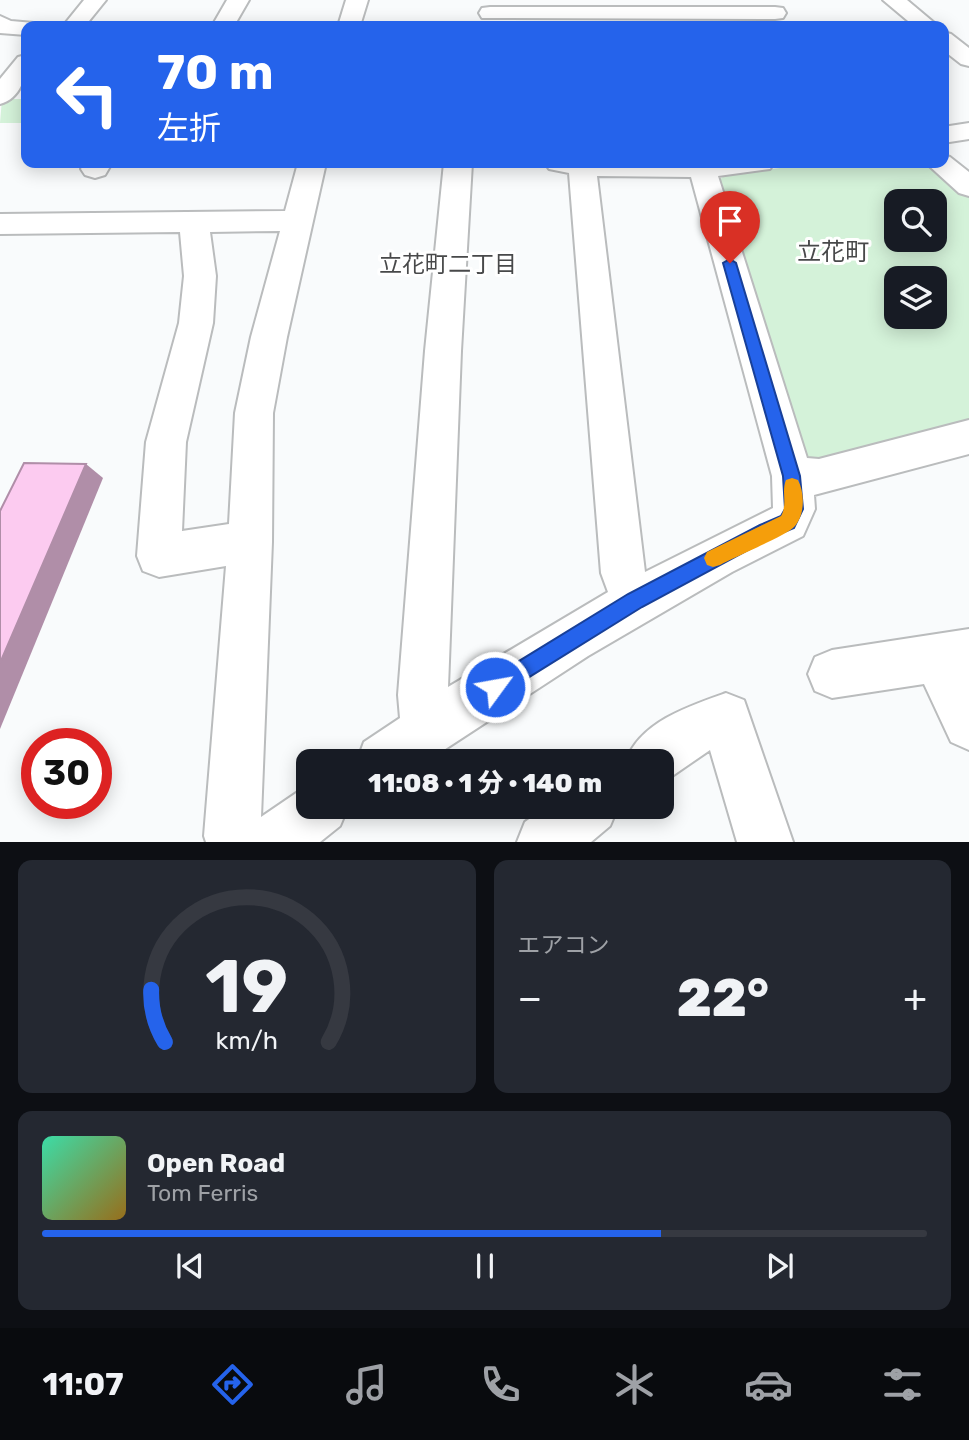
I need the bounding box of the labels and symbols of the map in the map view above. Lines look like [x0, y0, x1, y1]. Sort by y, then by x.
pin [700, 191, 760, 263]
district label: 立花町 [797, 238, 869, 266]
district label: 立花町二丁目 [379, 250, 517, 278]
position arrow [458, 650, 532, 724]
speed limit sign: 30 [21, 728, 112, 819]

